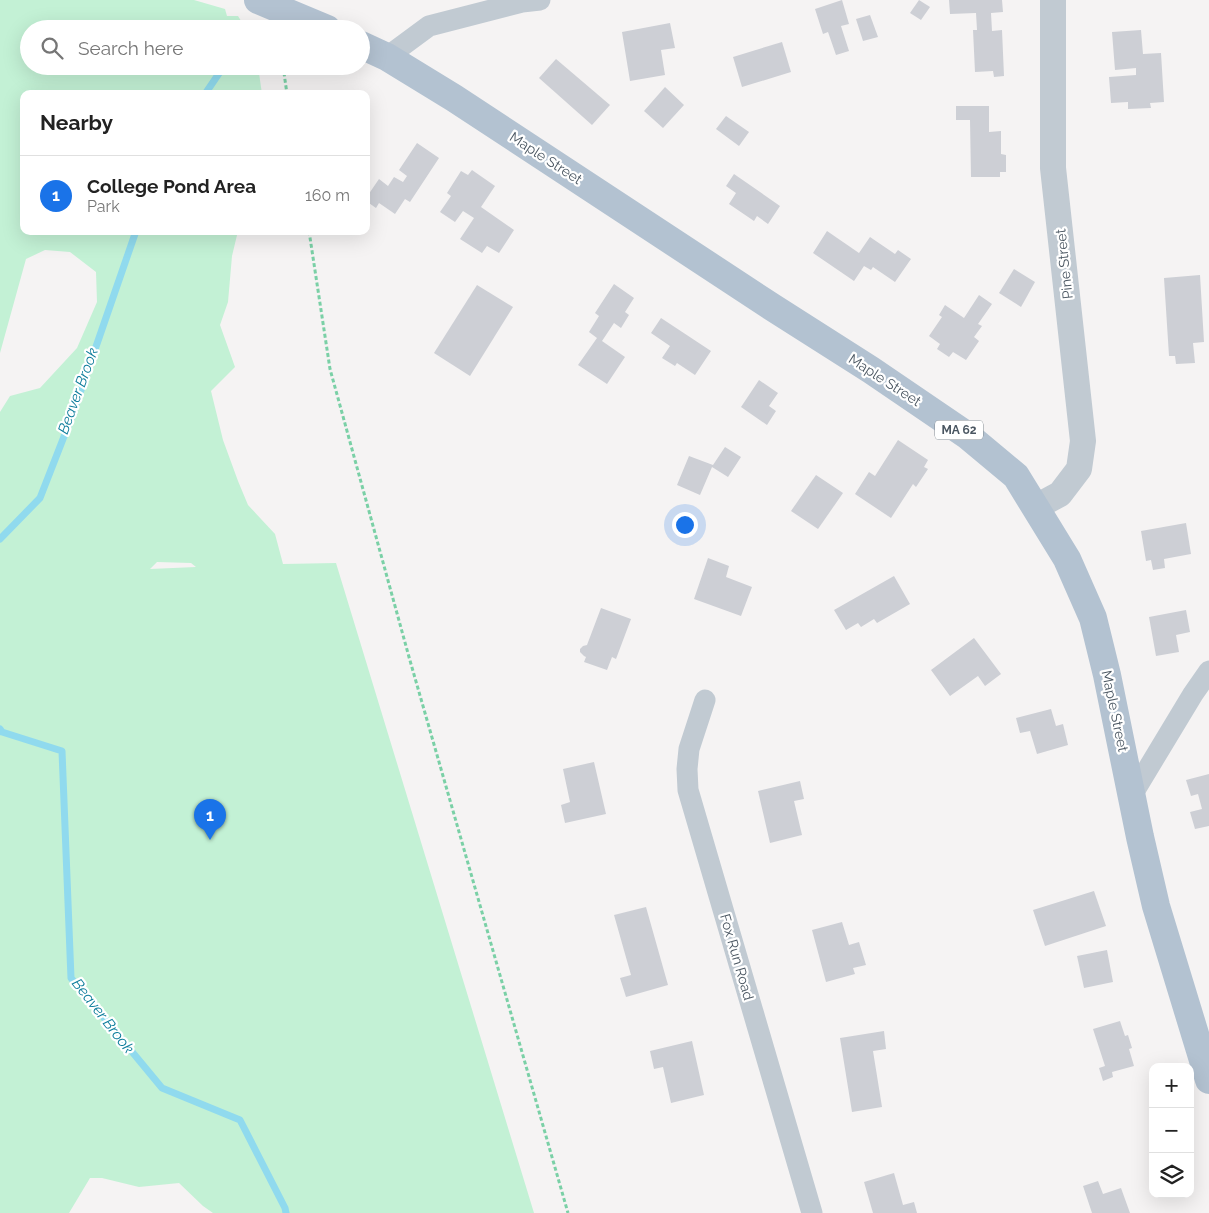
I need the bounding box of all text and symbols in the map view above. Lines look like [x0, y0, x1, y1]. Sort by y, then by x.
search box [20, 20, 370, 75]
icon: search [38, 34, 66, 62]
text: Search here [78, 37, 184, 59]
text: Nearby [40, 110, 113, 135]
street label: Maple Street [507, 129, 585, 187]
text: College Pond Area [87, 175, 256, 197]
text: 1 [52, 186, 60, 205]
text: 160 m [305, 186, 350, 205]
text: Park [87, 197, 120, 216]
street label: Pine Street [1052, 228, 1076, 300]
water label: Beaver Brook [54, 346, 102, 436]
street label: Maple Street [846, 351, 924, 409]
road number: MA 62 [935, 420, 983, 440]
your location [672, 512, 698, 538]
street label: Maple Street [1099, 669, 1132, 754]
pin: 1 [194, 799, 226, 840]
street label: Fox Run Road [717, 912, 757, 1002]
water label: Beaver Brook [68, 975, 138, 1057]
map controls [1149, 1063, 1194, 1198]
button: + [1149, 1063, 1194, 1108]
button: − [1149, 1108, 1194, 1153]
button: layers [1149, 1153, 1194, 1198]

